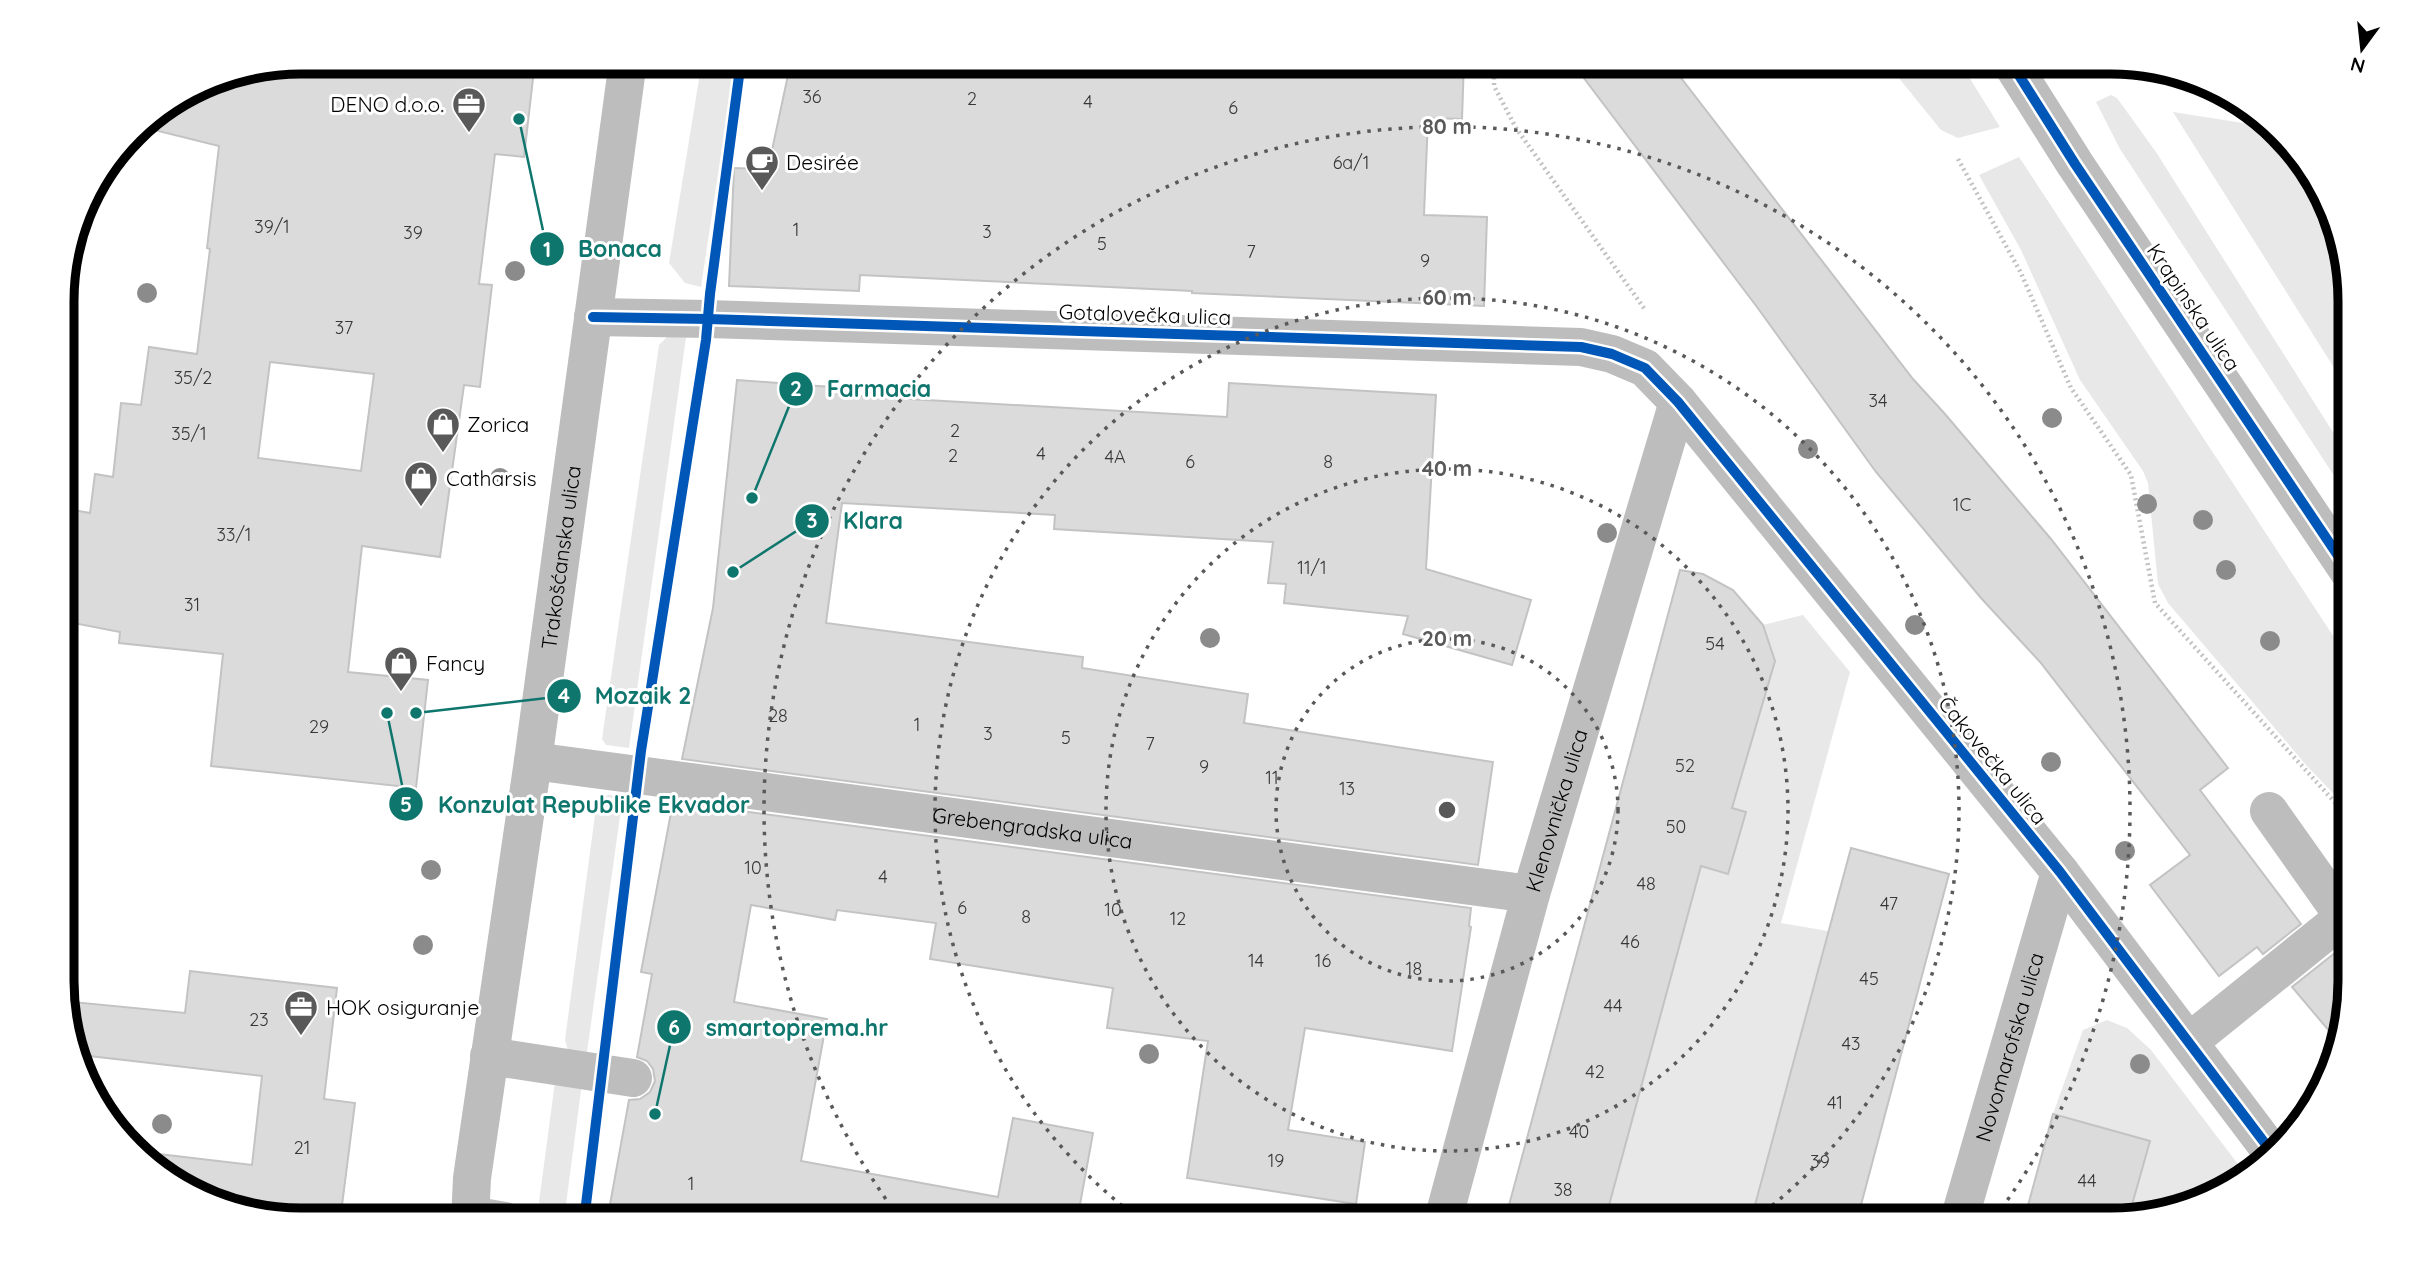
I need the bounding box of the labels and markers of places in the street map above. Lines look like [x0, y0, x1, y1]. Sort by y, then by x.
office icon: DENO d.o.o. [450, 85, 488, 134]
place label: DENO d.o.o. [330, 91, 444, 117]
cafe icon: Desirée [743, 143, 781, 192]
place label: Desirée [786, 149, 859, 175]
callout: Bonaca [529, 227, 676, 271]
callout: Farmacia [778, 367, 945, 411]
shop icon: Zorica [424, 405, 462, 454]
place label: Zorica [467, 411, 529, 437]
shop icon: Catharsis [402, 459, 440, 508]
place label: Catharsis [446, 465, 537, 491]
callout: Klara [794, 499, 917, 543]
shop icon: Fancy [382, 644, 420, 693]
place label: Fancy [426, 650, 485, 676]
callout: Mozaik 2 [546, 674, 706, 718]
callout: Konzulat Republike Ekvador [389, 782, 764, 826]
centre of rings [1435, 798, 1459, 822]
office icon: HOK osiguranje [282, 988, 320, 1037]
place label: HOK osiguranje [326, 994, 479, 1020]
callout: smartoprema.hr [657, 1005, 902, 1049]

